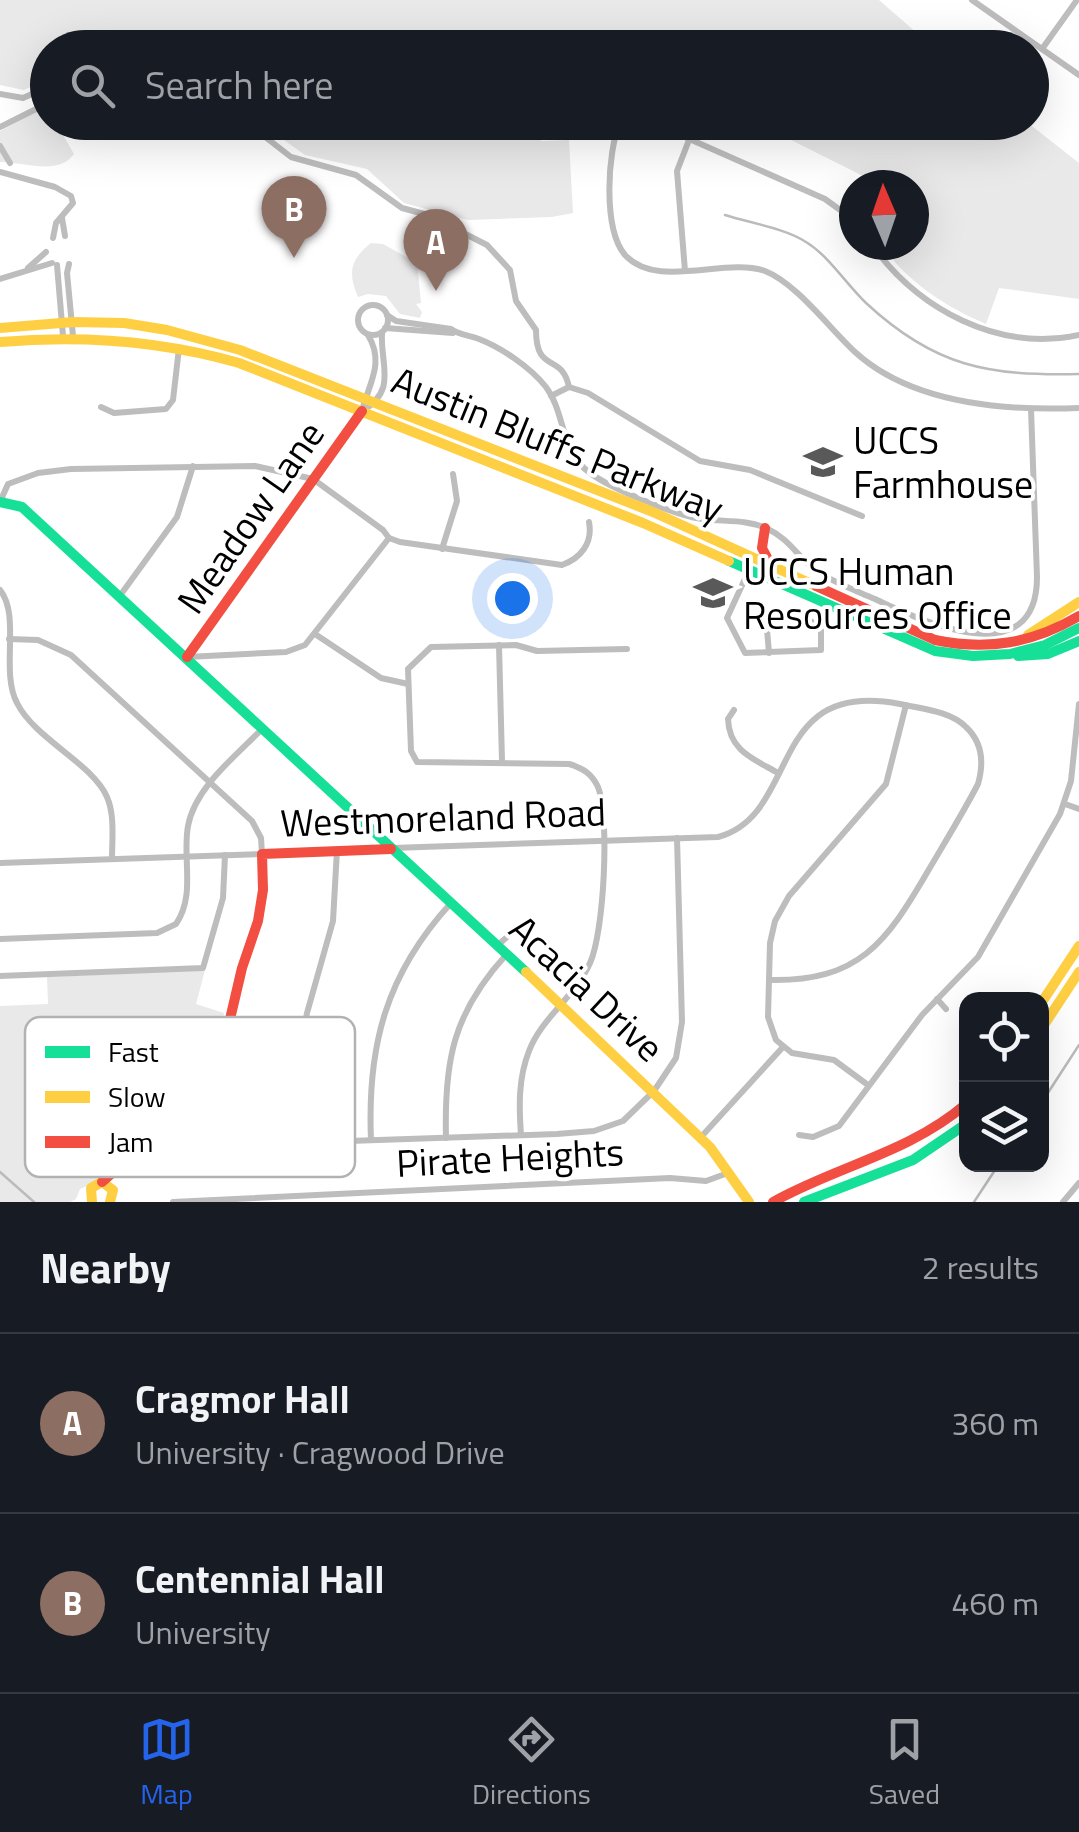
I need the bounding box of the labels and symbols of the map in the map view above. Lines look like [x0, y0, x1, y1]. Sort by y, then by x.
north arrow [839, 170, 929, 260]
pin: B [262, 176, 326, 258]
pin: A [404, 208, 468, 291]
street label: Austin Bluffs Parkway [383, 351, 733, 537]
street label: Meadow Lane [162, 409, 338, 625]
place label: UCCS Farmhouse [853, 411, 1033, 513]
school or university icon: UCCS Farmhouse [802, 441, 844, 483]
place label: UCCS Human Resources Office [743, 542, 1012, 644]
school or university icon: UCCS Human Resources Office [692, 572, 734, 614]
your location [487, 573, 538, 624]
street label: Westmoreland Road [279, 782, 607, 852]
street label: Acacia Drive [496, 901, 678, 1075]
legend [25, 1017, 355, 1177]
text: Fast [108, 1030, 159, 1073]
text: Slow [108, 1075, 166, 1118]
text: Jam [108, 1120, 154, 1163]
street label: Pirate Heights [395, 1122, 625, 1192]

